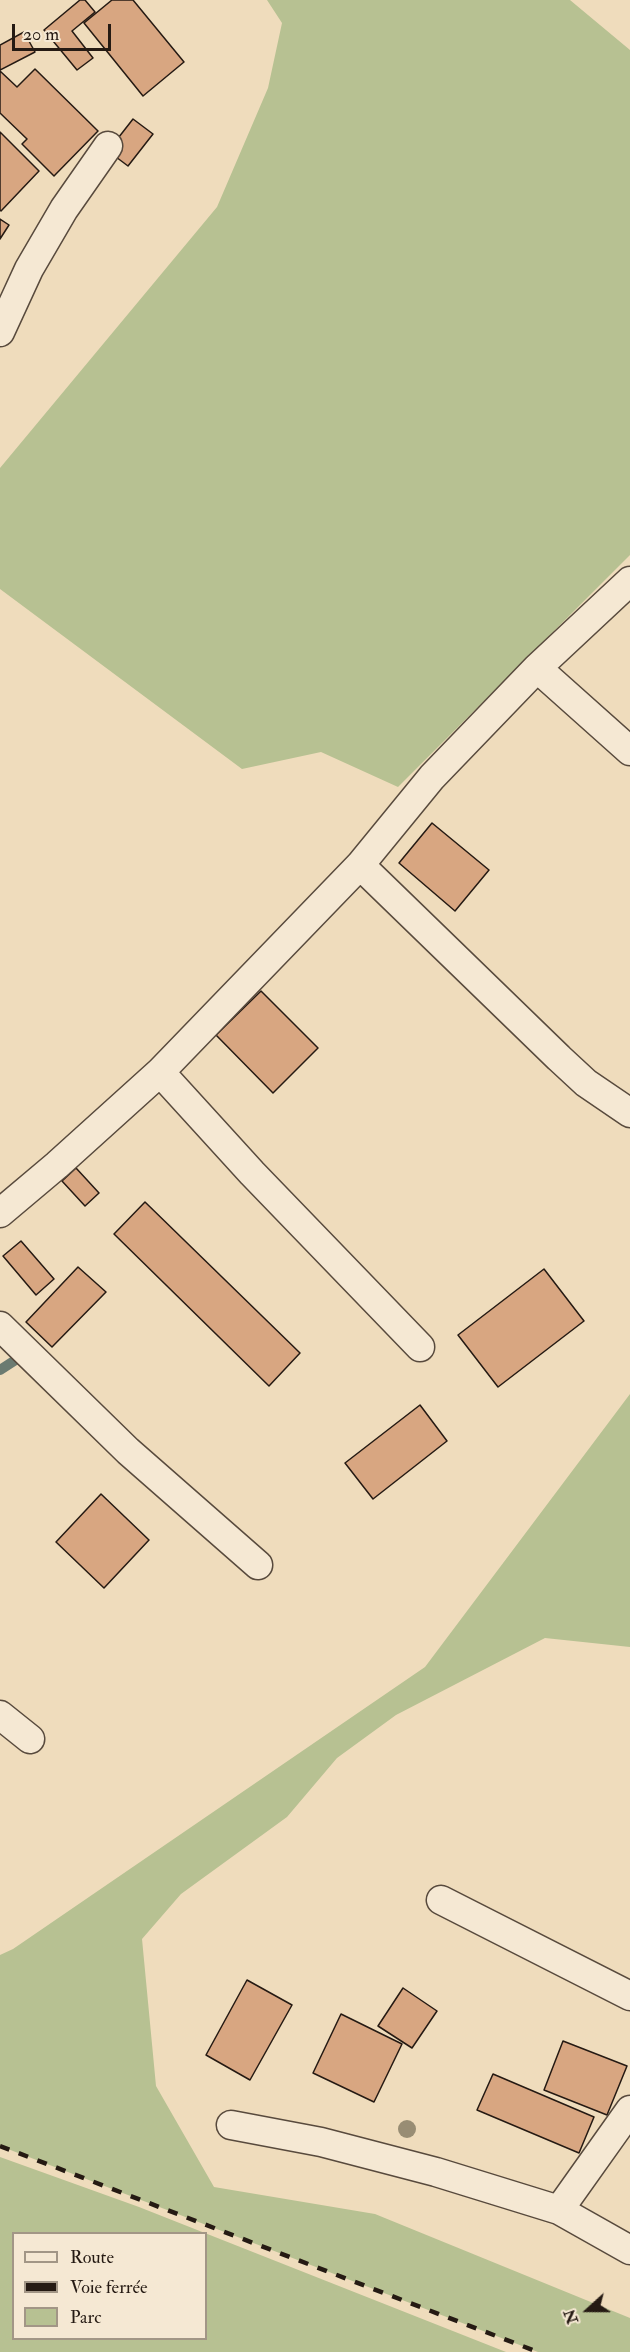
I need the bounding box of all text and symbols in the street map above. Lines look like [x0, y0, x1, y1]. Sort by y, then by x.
scale bar [15, 12, 114, 50]
text: 20 m [23, 23, 59, 46]
legend [12, 2232, 207, 2340]
text: Route [70, 2246, 114, 2269]
text: Voie ferrée [70, 2276, 148, 2299]
north arrow [558, 2280, 618, 2340]
text: Parc [70, 2306, 101, 2329]
text: N [559, 2306, 583, 2327]

